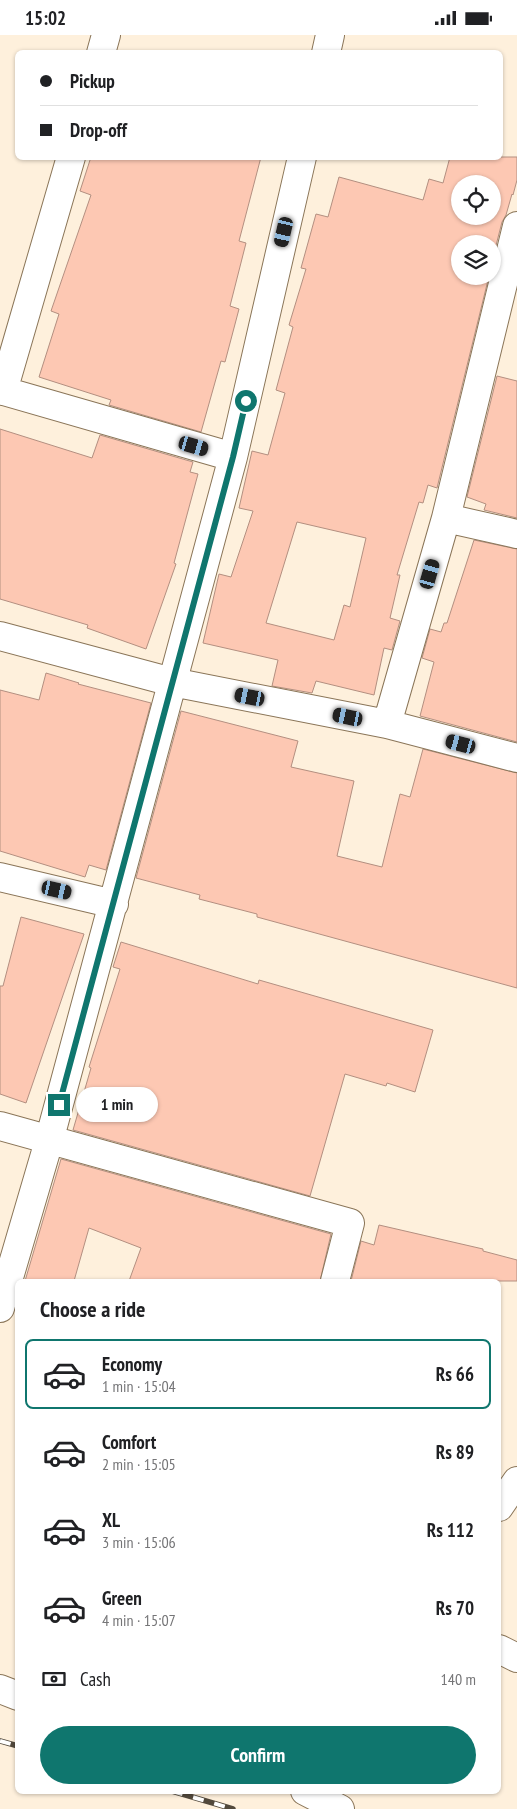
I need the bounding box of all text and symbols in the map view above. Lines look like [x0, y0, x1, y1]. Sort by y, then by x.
text: 15:02 [25, 6, 66, 30]
text: Pickup [70, 69, 115, 93]
text: Drop-off [70, 118, 127, 142]
map controls [451, 175, 501, 285]
button: locate [451, 175, 501, 225]
car [273, 216, 294, 248]
button: layers [451, 235, 501, 285]
route start [235, 390, 257, 412]
car [177, 435, 210, 457]
car [418, 558, 441, 590]
car [233, 687, 266, 707]
car [331, 707, 364, 727]
car [444, 733, 477, 755]
car [40, 879, 73, 901]
callout: 1 min [76, 1087, 159, 1123]
route end [48, 1094, 70, 1116]
text: 1 min [101, 1094, 133, 1114]
text: Choose a ride [40, 1295, 145, 1323]
icon: car [42, 1352, 87, 1397]
text: Economy [102, 1352, 162, 1376]
text: Rs 66 [436, 1362, 474, 1386]
text: 1 min · 15:04 [102, 1376, 176, 1396]
icon: car [42, 1430, 87, 1475]
text: Comfort [102, 1430, 156, 1454]
text: Rs 89 [436, 1440, 474, 1464]
text: 2 min · 15:05 [102, 1454, 176, 1474]
icon: car [42, 1508, 87, 1553]
text: XL [102, 1508, 120, 1532]
text: Rs 112 [427, 1518, 474, 1542]
text: 3 min · 15:06 [102, 1532, 176, 1552]
icon: car [42, 1586, 87, 1631]
text: Green [102, 1586, 142, 1610]
text: Rs 70 [436, 1596, 474, 1620]
text: 4 min · 15:07 [102, 1610, 176, 1630]
icon: cash [40, 1665, 68, 1693]
text: Cash [80, 1667, 111, 1691]
text: 140 m [441, 1669, 476, 1689]
button: Confirm [40, 1726, 476, 1784]

